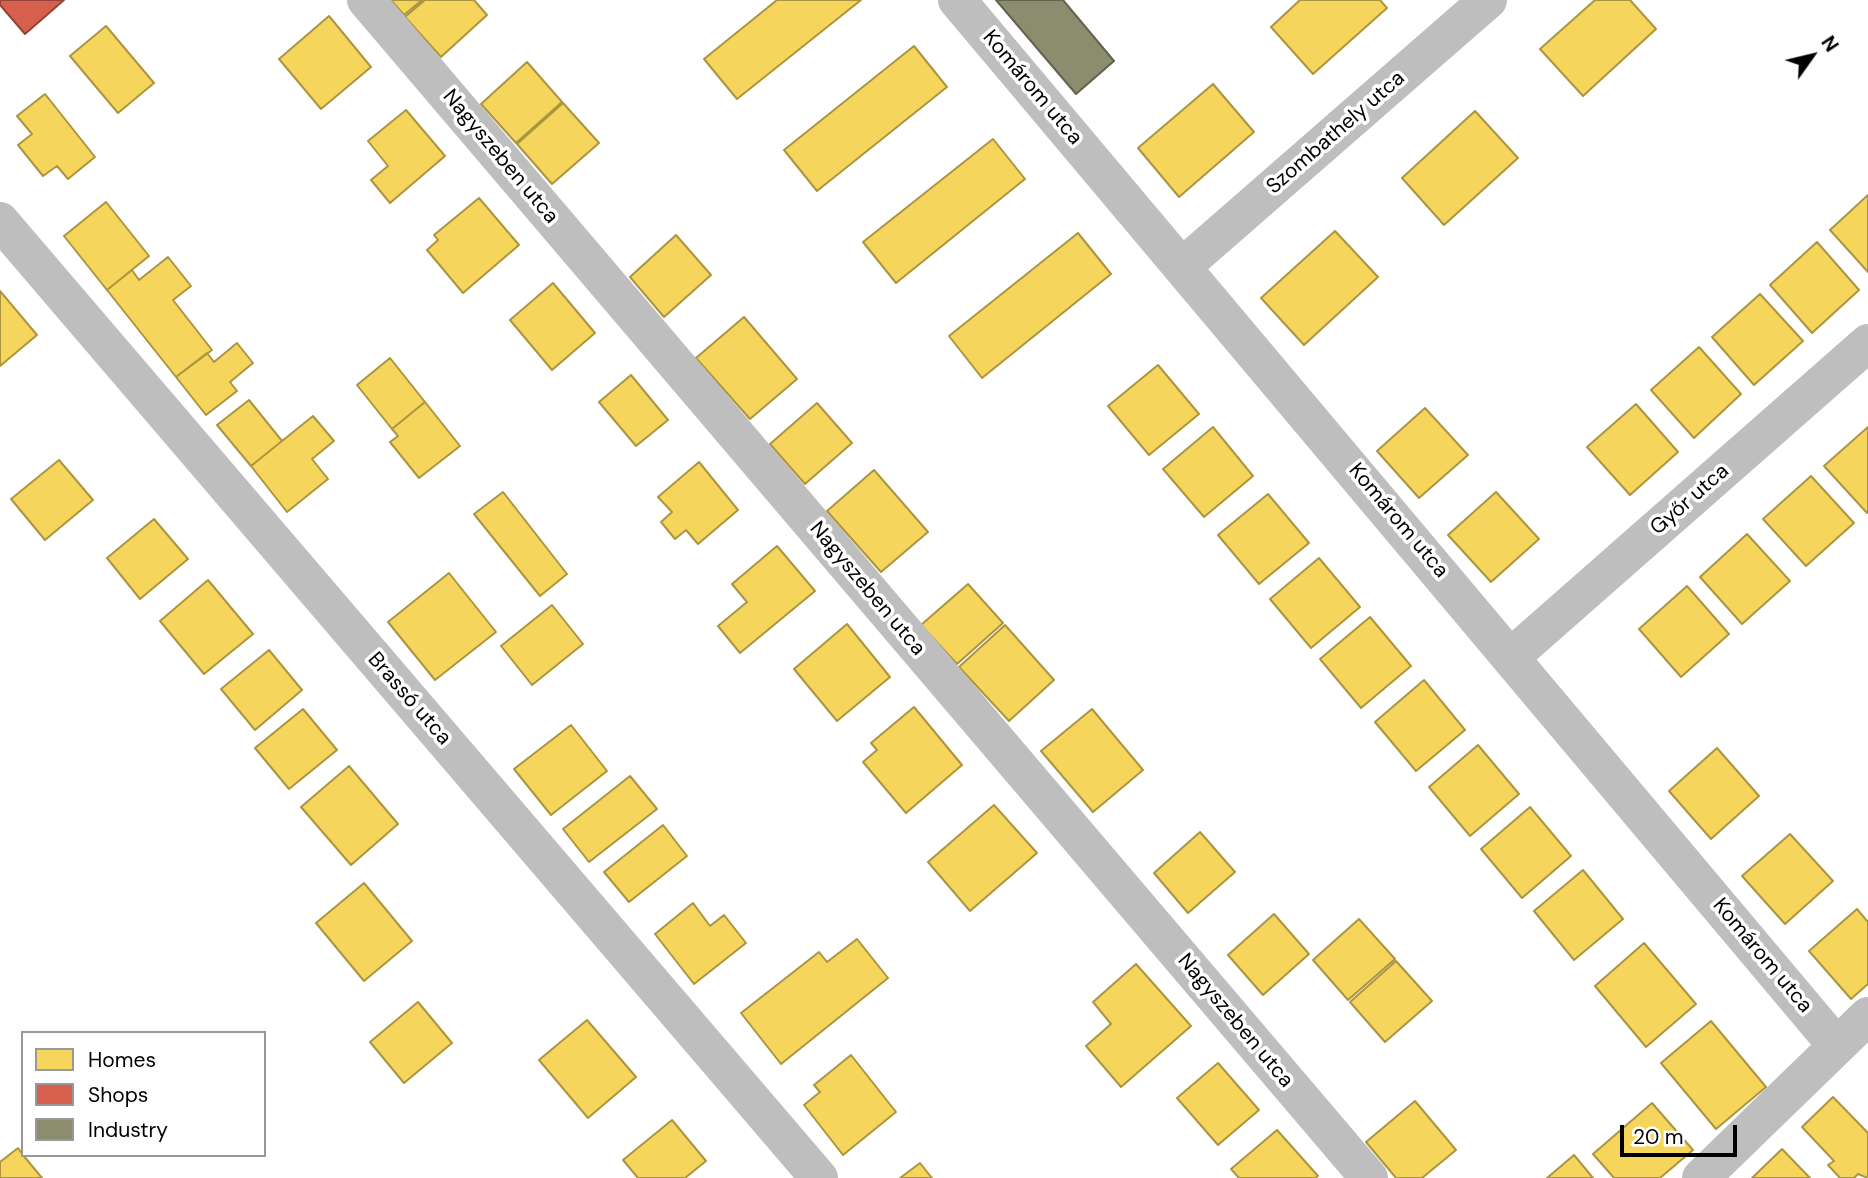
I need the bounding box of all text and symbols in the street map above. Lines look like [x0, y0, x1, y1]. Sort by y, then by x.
north arrow [1777, 21, 1847, 91]
street label: Komárom utca [977, 26, 1087, 150]
text: N [1816, 31, 1844, 57]
street label: Szombathely utca [1262, 66, 1410, 200]
street label: Nagyszeben utca [437, 85, 563, 229]
street label: Komárom utca [1343, 459, 1453, 583]
street label: Győr utca [1646, 459, 1734, 541]
street label: Nagyszeben utca [804, 517, 930, 661]
street label: Brassó utca [362, 648, 456, 750]
street label: Komárom utca [1707, 894, 1817, 1018]
street label: Nagyszeben utca [1172, 949, 1298, 1093]
legend [21, 1031, 266, 1157]
text: Homes [88, 1046, 156, 1074]
text: Shops [88, 1081, 148, 1109]
scale bar [1623, 1112, 1740, 1156]
text: Industry [88, 1116, 168, 1144]
text: 20 m [1633, 1123, 1684, 1151]

